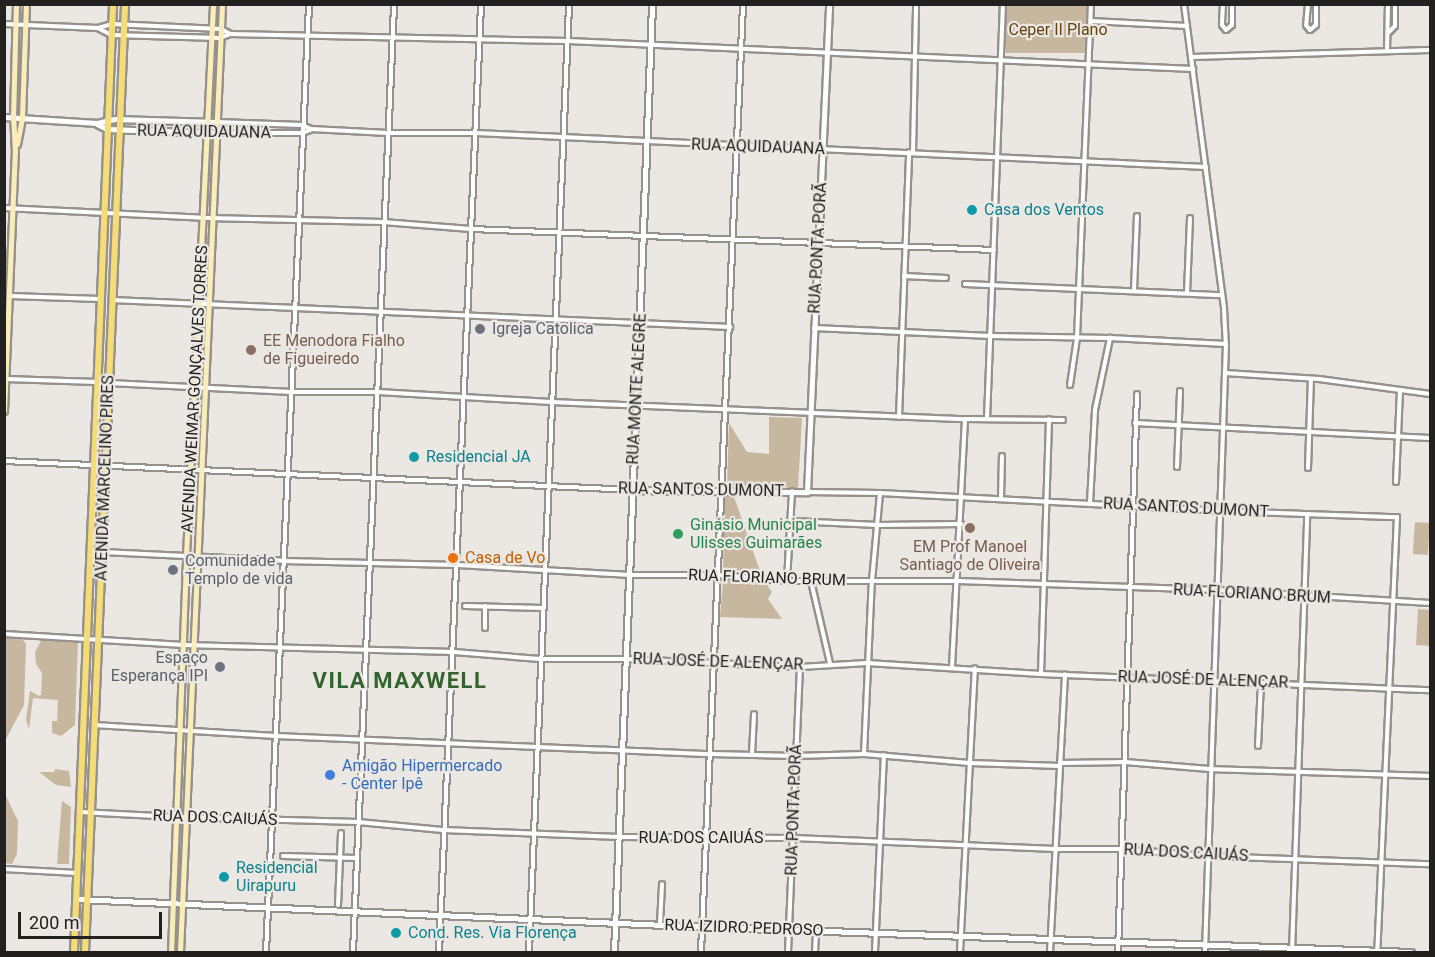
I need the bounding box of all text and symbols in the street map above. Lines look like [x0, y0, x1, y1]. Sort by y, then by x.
park label: Ceper II Plano [1008, 20, 1108, 40]
street label: RUA AQUIDAUANA [137, 121, 271, 143]
street label: RUA AQUIDAUANA [691, 135, 825, 159]
street label: RUA PONTA PORÃ [805, 182, 831, 314]
place label: Casa dos Ventos [984, 200, 1104, 220]
marker: Casa dos Ventos [965, 203, 979, 217]
street label: AVENIDA WEIMAR GONÇALVES TORRES [178, 245, 212, 533]
street label: RUA MONTE ALEGRE [623, 313, 651, 465]
place label: Igreja Catolica [492, 319, 594, 339]
marker: Igreja Catolica [473, 322, 487, 336]
place label: EE Menodora Fialho de Figueiredo [263, 331, 405, 369]
marker: EE Menodora Fialho de Figueiredo [244, 343, 258, 357]
street label: AVENIDA MARCELINO PIRES [92, 375, 118, 581]
place label: Residencial JA [426, 447, 531, 467]
marker: Residencial JA [407, 450, 421, 464]
street label: RUA SANTOS DUMONT [618, 479, 784, 501]
street label: RUA SANTOS DUMONT [1103, 494, 1269, 522]
place label: Ginásio Municipal Ulisses Guimarães [690, 515, 822, 553]
marker: EM Prof Manoel Santiago de Oliveira [963, 521, 977, 535]
marker: Ginásio Municipal Ulisses Guimarães [671, 527, 685, 541]
place label: EM Prof Manoel Santiago de Oliveira [899, 537, 1041, 575]
place label: Casa de Vo [465, 548, 545, 568]
place label: Comunidade Templo de vida [185, 551, 293, 589]
marker: Casa de Vo [446, 551, 460, 565]
marker: Comunidade Templo de vida [166, 563, 180, 577]
street label: RUA FLORIANO BRUM [688, 566, 846, 590]
street label: RUA FLORIANO BRUM [1173, 580, 1331, 608]
place label: Espaço Esperança IPI [111, 648, 208, 686]
street label: RUA JOSÉ DE ALENÇAR [632, 649, 804, 675]
marker: Espaço Esperança IPI [213, 660, 227, 674]
street label: RUA JOSÉ DE ALENÇAR [1117, 667, 1289, 693]
district label: VILA MAXWELL [313, 668, 487, 694]
street label: RUA PONTA PORÃ [782, 744, 806, 876]
place label: Amigão Hipermercado - Center Ipê [342, 756, 502, 794]
marker: Amigão Hipermercado - Center Ipê [323, 768, 337, 782]
street label: RUA DOS CAIUÁS [152, 806, 278, 830]
street label: RUA DOS CAIUÁS [639, 828, 763, 848]
street label: RUA DOS CAIUÁS [1123, 840, 1249, 866]
place label: Residencial Uirapuru [236, 858, 318, 896]
marker: Residencial Uirapuru [217, 870, 231, 884]
scale bar [21, 900, 165, 938]
text: 200 m [29, 912, 80, 933]
street label: RUA IZIDRO PEDROSO [664, 916, 824, 940]
place label: Cond. Res. Via Florença [408, 923, 577, 943]
marker: Cond. Res. Via Florença [389, 926, 403, 940]

